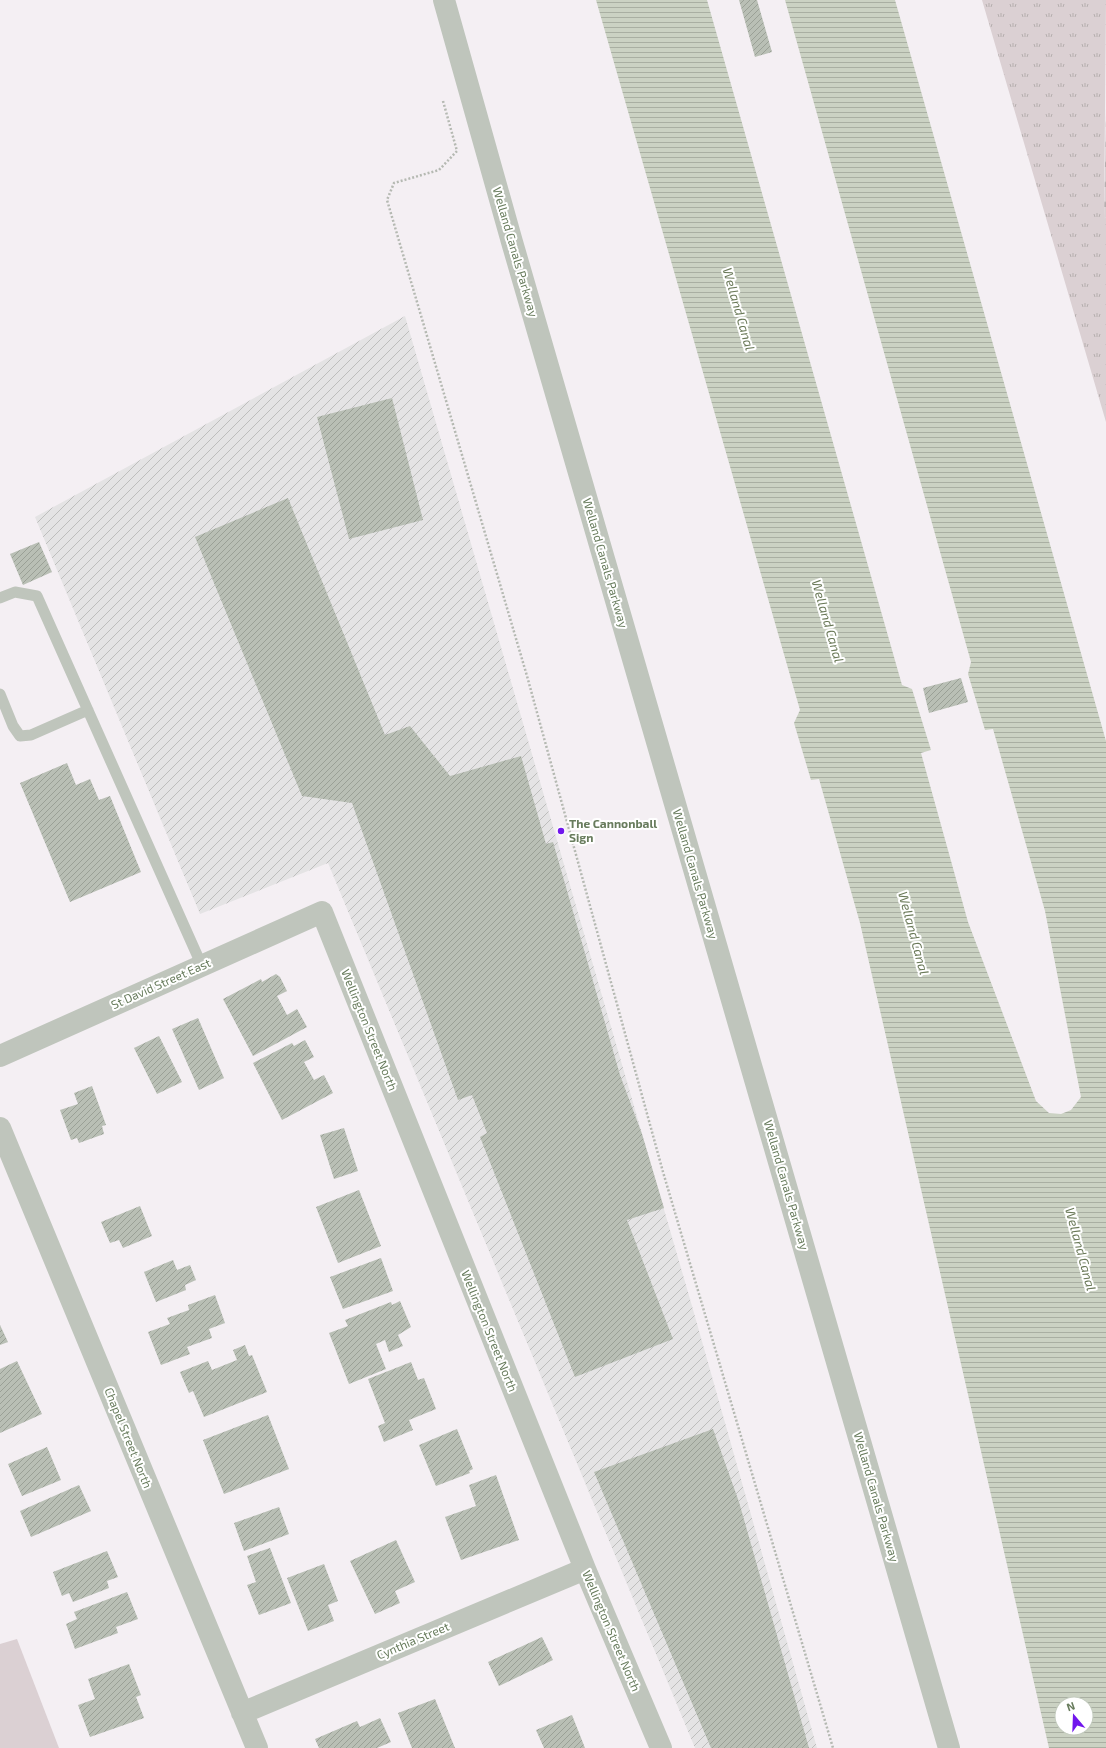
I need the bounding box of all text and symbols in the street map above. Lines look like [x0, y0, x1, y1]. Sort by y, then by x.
street label: Welland Canals Parkway [491, 185, 541, 319]
water label: Welland Canal [720, 266, 759, 352]
street label: Welland Canals Parkway [581, 496, 631, 630]
water label: Welland Canal [809, 578, 848, 664]
street label: Welland Canals Parkway [671, 807, 721, 941]
place label: The Cannonball Sign [569, 816, 657, 844]
marker: The Cannonball Sign [556, 826, 566, 836]
water label: Welland Canal [895, 890, 933, 977]
street label: St David Street East [109, 955, 213, 1011]
street label: Wellington Street North [339, 967, 401, 1093]
street label: Welland Canals Parkway [762, 1118, 812, 1252]
water label: Welland Canal [1062, 1206, 1100, 1293]
street label: Wellington Street North [459, 1268, 521, 1394]
street label: Chapel Street North [102, 1385, 156, 1490]
street label: Welland Canals Parkway [852, 1430, 902, 1564]
street label: Wellington Street North [580, 1568, 644, 1693]
street label: Cynthia Street [374, 1618, 451, 1662]
north arrow [1054, 1696, 1094, 1736]
text: N [1065, 1699, 1077, 1714]

